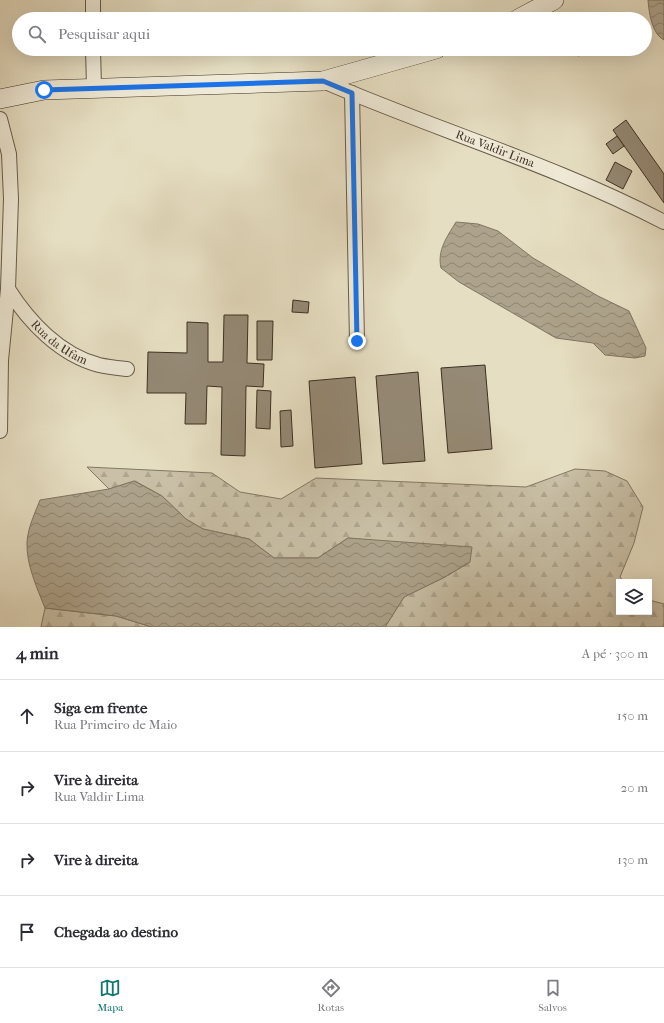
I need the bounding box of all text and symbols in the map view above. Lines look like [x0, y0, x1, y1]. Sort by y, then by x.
search box [12, 12, 652, 56]
icon: search [26, 23, 48, 45]
text: Pesquisar aqui [58, 25, 150, 43]
route start [35, 81, 53, 99]
street label: Rua Valdir Lima [454, 127, 537, 170]
street label: Rua da Ufam [28, 317, 90, 368]
route end [348, 332, 366, 350]
map controls [616, 579, 652, 615]
button: layers [616, 579, 652, 615]
text: 4 min [16, 643, 59, 663]
text: A pé · 300 m [582, 646, 648, 661]
text: Siga em frente [54, 699, 147, 717]
icon: ahead [16, 705, 38, 727]
text: 150 m [617, 708, 648, 723]
text: Rua Primeiro de Maio [54, 717, 177, 732]
text: Vire à direita [54, 771, 138, 789]
icon: right [16, 777, 38, 799]
text: 20 m [621, 780, 648, 795]
text: Rua Valdir Lima [54, 789, 144, 804]
icon: right [16, 849, 38, 871]
text: Vire à direita [54, 851, 138, 869]
text: 130 m [617, 852, 648, 867]
icon: arrive [16, 921, 38, 943]
text: Chegada ao destino [54, 923, 178, 941]
tab: Mapa [97, 977, 123, 1014]
tab: Rotas [318, 977, 344, 1014]
tab: Salvos [538, 977, 567, 1014]

